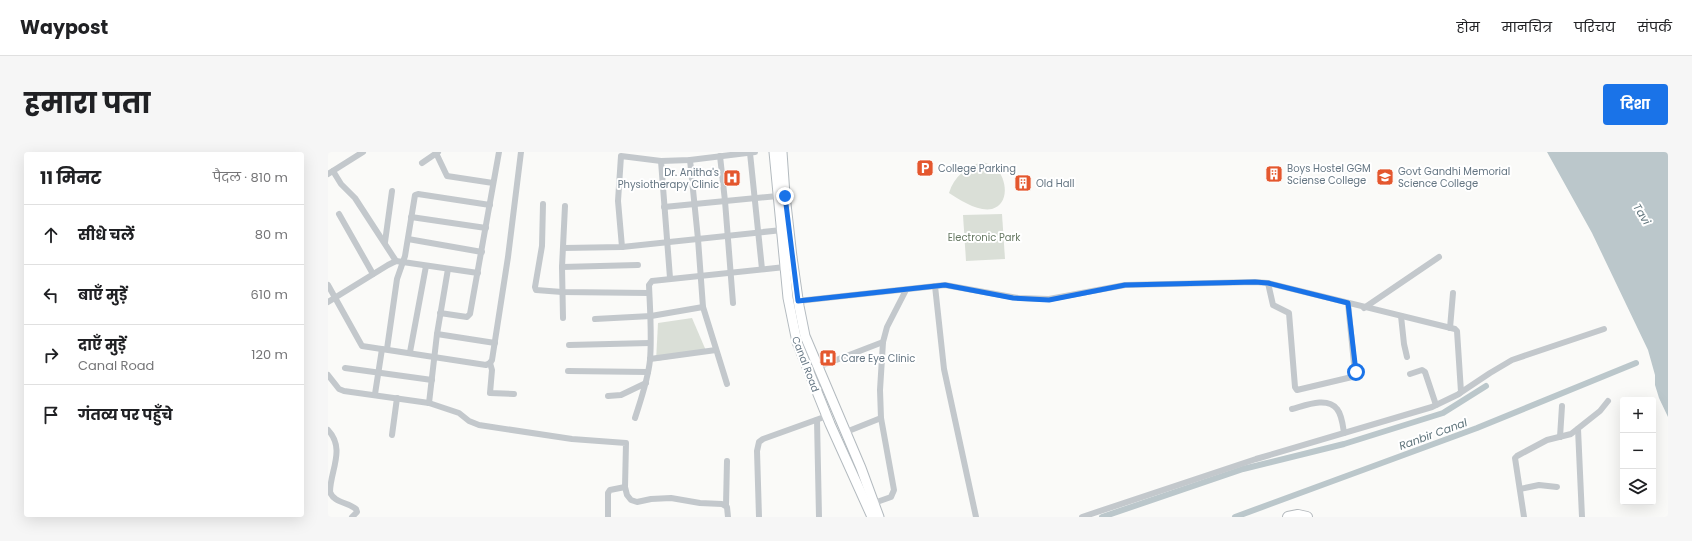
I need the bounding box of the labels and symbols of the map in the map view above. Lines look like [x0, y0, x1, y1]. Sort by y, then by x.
parking icon: College Parking [915, 158, 935, 178]
place label: College Parking [938, 161, 1016, 176]
place label: Boys Hostel GGM Sciense College [1287, 161, 1371, 188]
building icon: Boys Hostel GGM Sciense College [1264, 164, 1284, 184]
place label: Govt Gandhi Memorial Science College [1398, 164, 1510, 191]
place label: Dr. Anitha's Physiotherapy Clinic [618, 165, 719, 192]
school or university icon: Govt Gandhi Memorial Science College [1375, 167, 1395, 187]
hospital icon: Dr. Anitha's Physiotherapy Clinic [722, 168, 742, 188]
building icon: Old Hall [1013, 173, 1033, 193]
place label: Old Hall [1036, 176, 1074, 191]
route end [776, 187, 794, 205]
water label: Tavi [1629, 200, 1655, 228]
park label: Electronic Park [948, 230, 1021, 245]
street label: Canal Road [788, 334, 823, 394]
hospital icon: Care Eye Clinic [818, 348, 838, 368]
place label: Care Eye Clinic [841, 351, 915, 366]
route start [1347, 363, 1365, 381]
water label: Ranbir Canal [1397, 414, 1470, 454]

